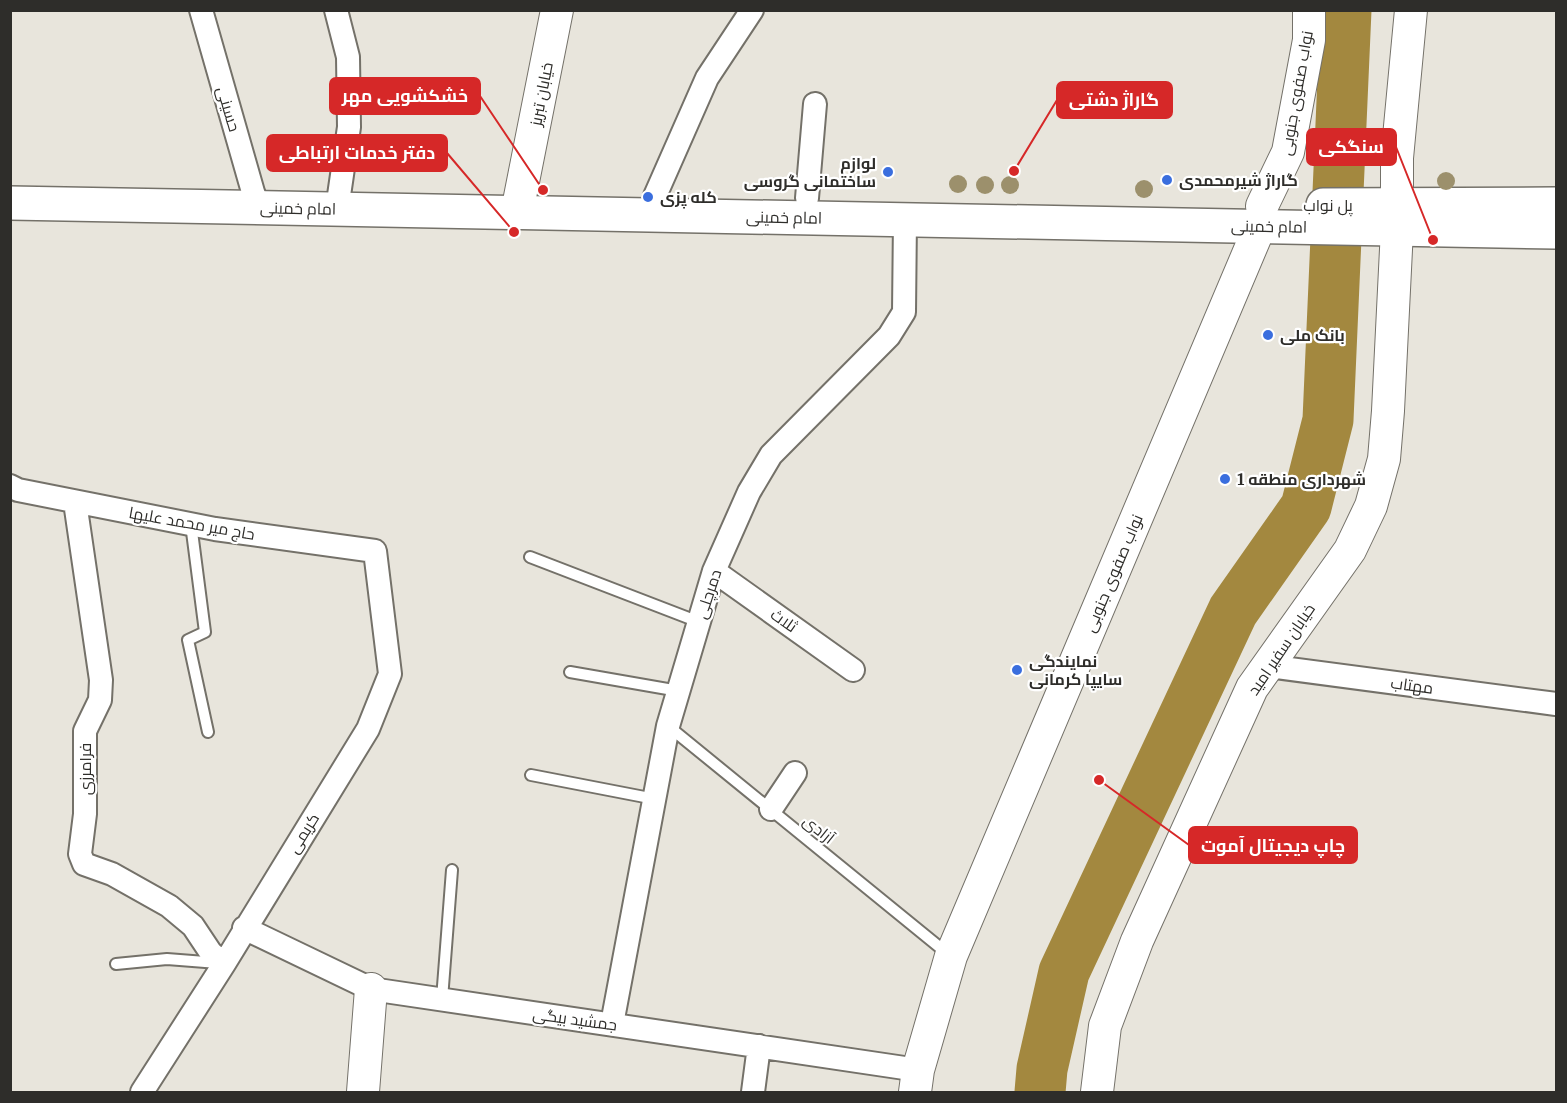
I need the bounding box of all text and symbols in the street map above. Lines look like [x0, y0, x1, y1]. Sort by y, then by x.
street label: نواب صفوی جنوبی [1275, 29, 1318, 157]
street label: خیابان تبریز [525, 60, 558, 129]
callout: خشکشویی مهر [330, 78, 480, 114]
callout: گاراژ دشتی [1057, 82, 1172, 118]
street label: حسینی [212, 84, 245, 134]
text: خشکشویی مهر [341, 84, 468, 107]
text: گاراژ دشتی [1069, 88, 1159, 111]
callout: سنگکی [1307, 129, 1396, 165]
callout: دفتر خدمات ارتباطی [267, 135, 447, 171]
text: سنگکی [1318, 135, 1384, 158]
text: دفتر خدمات ارتباطی [279, 141, 435, 164]
place label: لوازم ساختمانی گروسی [744, 153, 876, 191]
marker: لوازم ساختمانی گروسی [881, 165, 895, 179]
place label: گاراژ شیرمحمدی [1179, 170, 1298, 190]
marker: گاراژ شیرمحمدی [1160, 173, 1174, 187]
place label: کله پزی [660, 187, 717, 209]
marker: کله پزی [641, 190, 655, 204]
street label: پل نواب [1303, 195, 1354, 217]
street label: امام خمینی [260, 197, 336, 221]
street label: امام خمینی [746, 206, 822, 230]
street label: امام خمینی [1231, 215, 1307, 239]
place label: بانک ملی [1280, 325, 1345, 345]
marker: بانک ملی [1261, 328, 1275, 342]
place label: شهرداری منطقه 1 [1237, 469, 1366, 489]
marker: شهرداری منطقه 1 [1218, 472, 1232, 486]
street label: حاج میر محمد علیها [127, 502, 257, 546]
street label: نواب صفوی جنوبی [1079, 511, 1148, 635]
street label: دمرچلی [691, 567, 727, 622]
street label: خیابان سفیر امید [1243, 599, 1320, 699]
street label: ثلاث [767, 604, 802, 637]
place label: نمایندگی سایپا کرمانی [1029, 651, 1122, 691]
marker: نمایندگی سایپا کرمانی [1010, 663, 1024, 677]
street label: مهتاب [1389, 672, 1435, 699]
street label: فرامرزی [75, 743, 96, 795]
street label: کریمی [283, 809, 324, 857]
street label: آزادی [799, 810, 839, 849]
callout: چاپ دیجیتال آموت [1189, 827, 1357, 863]
text: چاپ دیجیتال آموت [1201, 834, 1345, 858]
street label: جمشید بیگی [531, 1003, 618, 1036]

